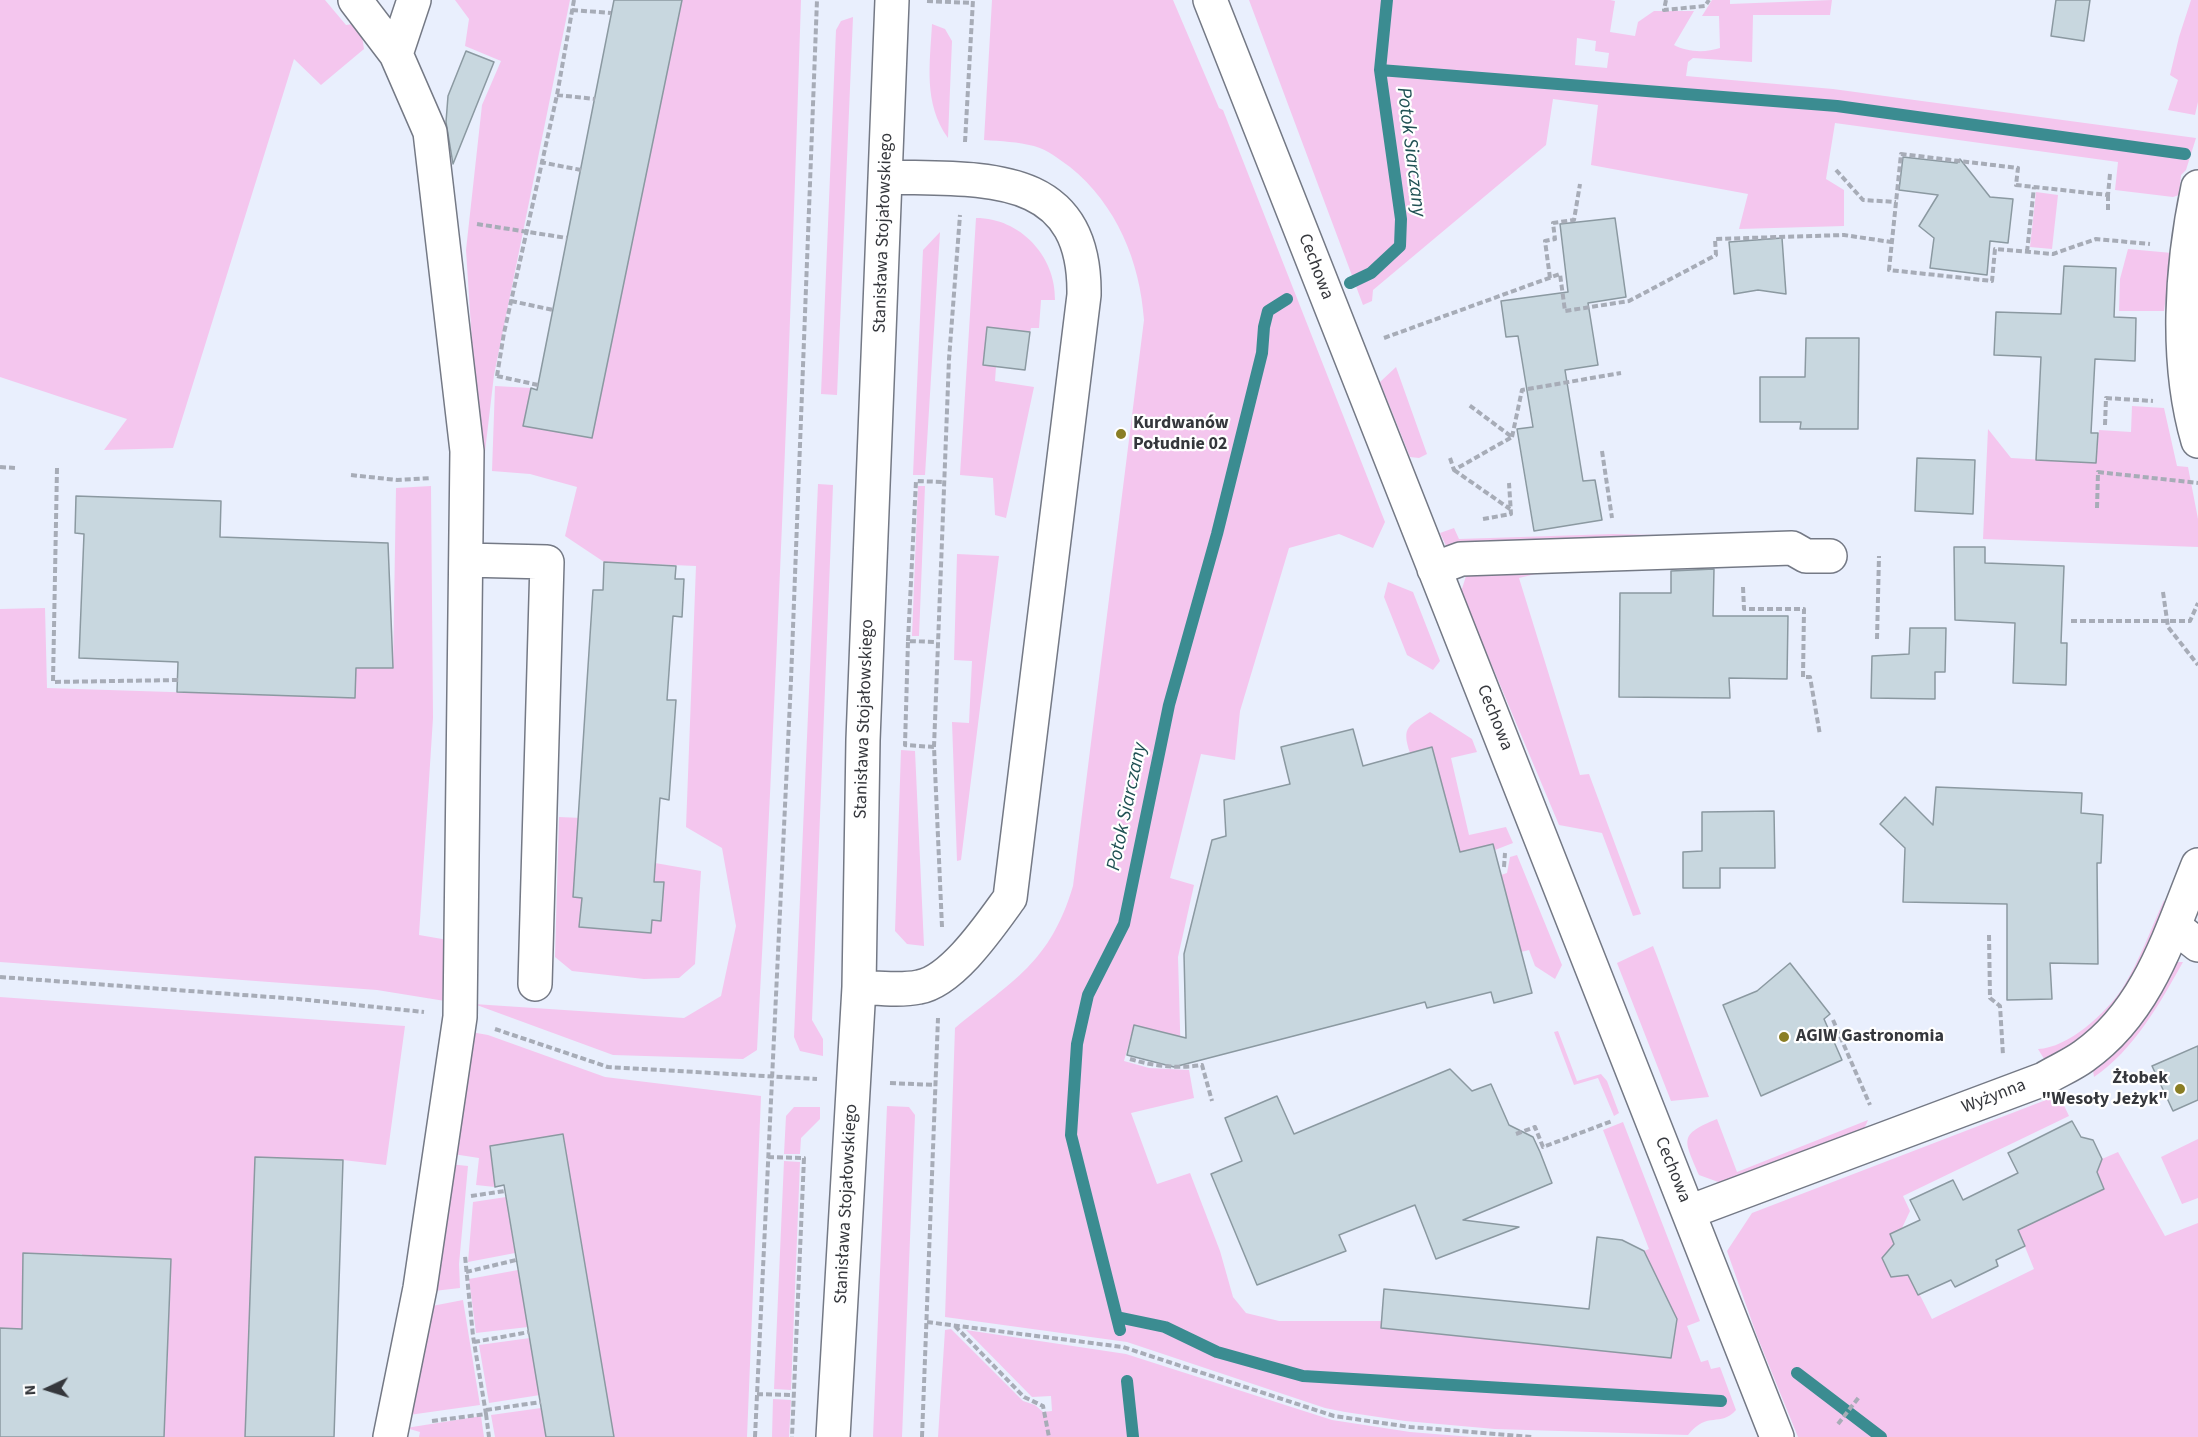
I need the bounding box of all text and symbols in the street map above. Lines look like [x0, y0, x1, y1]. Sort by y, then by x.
water label: Potok Siarczany [1390, 86, 1430, 218]
street label: Stanisława Stojałowskiego [870, 133, 898, 333]
street label: Cechowa [1293, 231, 1337, 303]
place label: Kurdwanów Południe 02 [1133, 413, 1229, 456]
marker: Kurdwanów Południe 02 [1114, 427, 1128, 441]
street label: Stanisława Stojałowskiego [851, 619, 879, 819]
street label: Cechowa [1471, 682, 1517, 754]
water label: Potok Siarczany [1103, 741, 1153, 873]
place label: AGIW Gastronomia [1796, 1026, 1944, 1048]
marker: AGIW Gastronomia [1777, 1030, 1791, 1044]
place label: Żłobek "Wesoły Jeżyk" [2042, 1068, 2168, 1110]
street label: Wyżynna [1959, 1075, 2029, 1119]
marker: Żłobek "Wesoły Jeżyk" [2173, 1082, 2187, 1096]
street label: Stanisława Stojałowskiego [831, 1103, 863, 1305]
street label: Cechowa [1649, 1134, 1695, 1206]
north arrow [18, 1359, 78, 1419]
text: N [19, 1384, 41, 1396]

